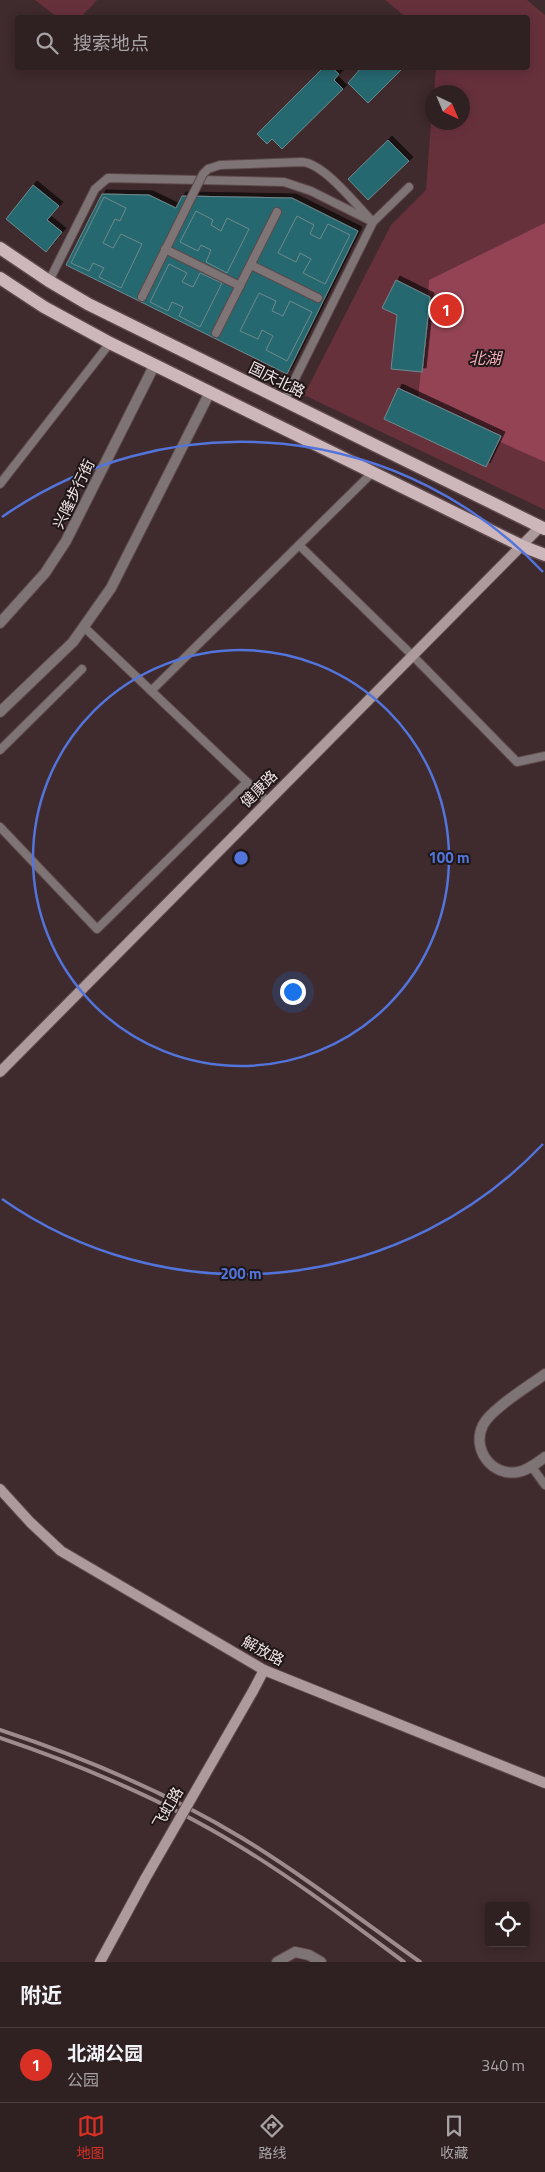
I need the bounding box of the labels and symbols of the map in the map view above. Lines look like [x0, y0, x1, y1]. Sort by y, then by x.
north arrow [425, 85, 470, 130]
pin: 1 [430, 291, 462, 329]
water label: 北湖 [469, 346, 504, 370]
street label: 国庆北路 [245, 356, 309, 403]
street label: 兴隆步行街 [47, 455, 100, 533]
street label: 健康路 [235, 765, 283, 813]
text: 100 m [428, 846, 470, 869]
centre of rings [232, 849, 250, 867]
your location [280, 979, 306, 1005]
text: 200 m [220, 1262, 262, 1285]
street label: 解放路 [238, 1630, 289, 1671]
street label: 飞虹路 [146, 1783, 189, 1833]

